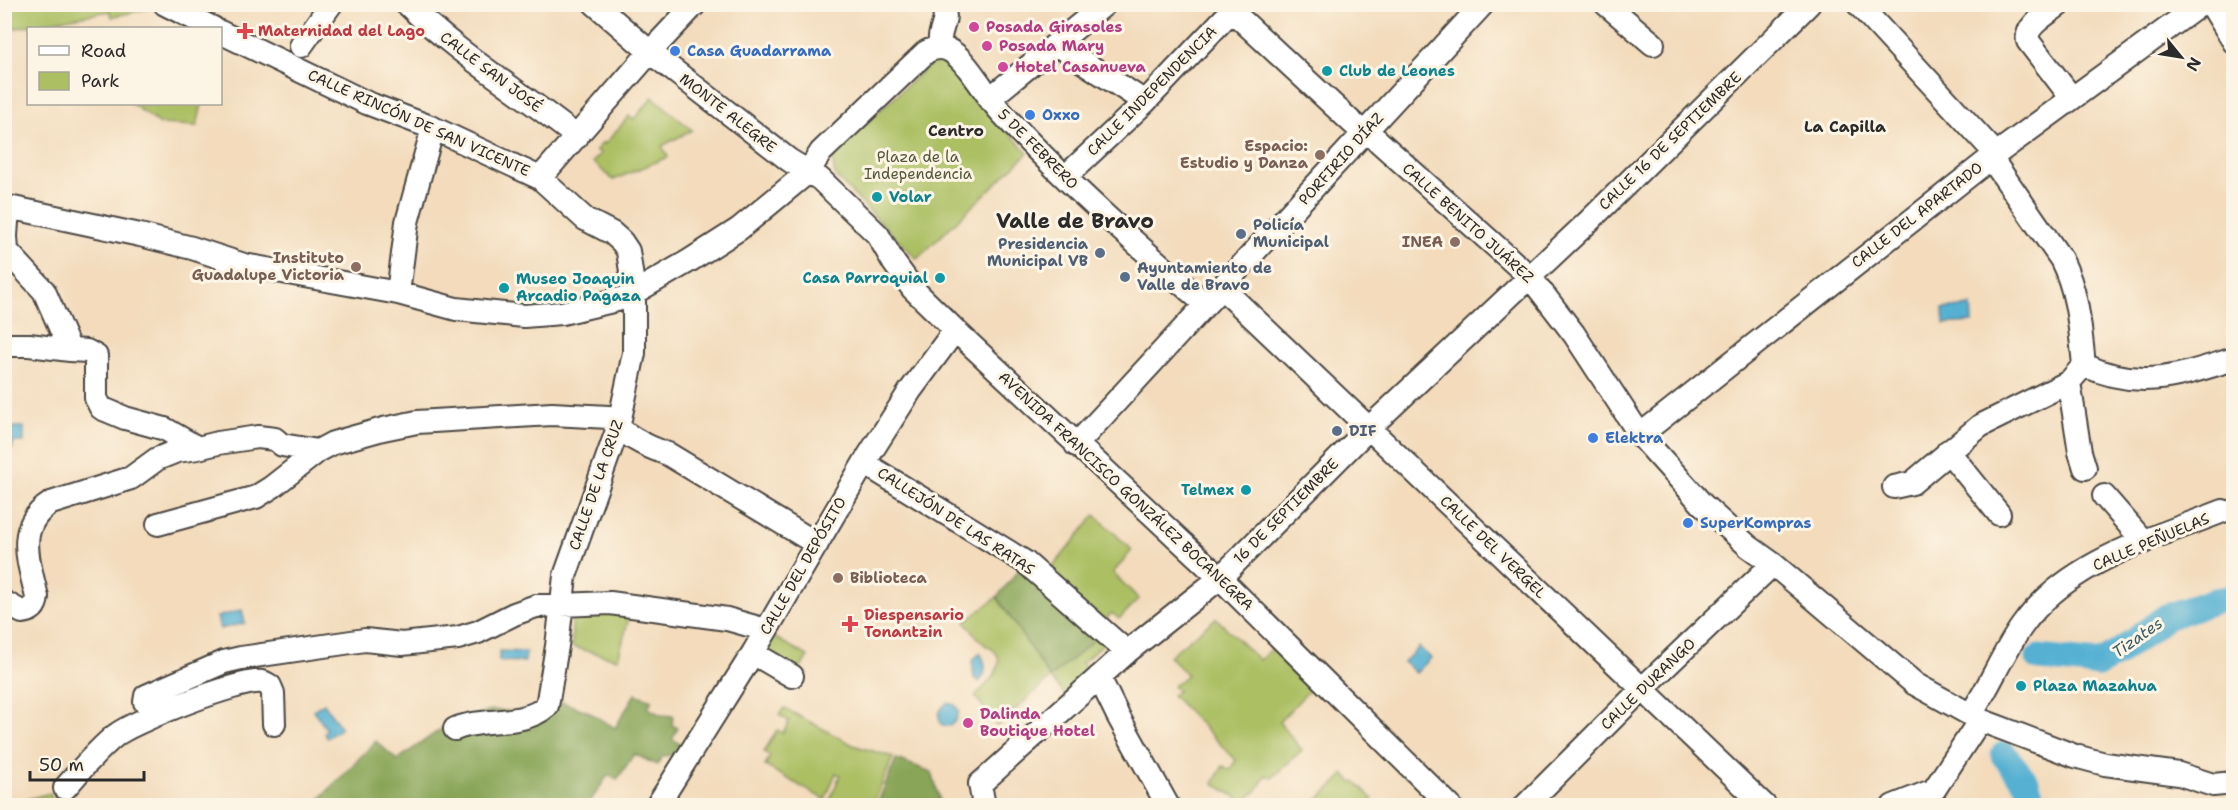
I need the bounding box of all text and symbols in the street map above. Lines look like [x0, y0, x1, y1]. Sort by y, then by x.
place label: Posada Girasoles [986, 17, 1123, 37]
marker: Posada Girasoles [967, 20, 981, 34]
place label: Maternidad del Lago [258, 21, 425, 41]
marker: Maternidad del Lago [236, 22, 254, 40]
street label: CALLE INDEPENDENCIA [1083, 22, 1221, 160]
street label: CALLE SAN JOSÉ [436, 26, 547, 117]
legend [27, 27, 222, 105]
north arrow [2151, 27, 2211, 87]
place label: Posada Mary [999, 36, 1104, 56]
text: Road [81, 39, 126, 63]
marker: Posada Mary [980, 39, 994, 53]
place label: Casa Guadarrama [687, 41, 832, 61]
marker: Casa Guadarrama [668, 44, 682, 58]
text: N [2181, 54, 2206, 75]
place label: Hotel Casanueva [1015, 57, 1147, 77]
marker: Hotel Casanueva [996, 60, 1010, 74]
place label: Club de Leones [1339, 61, 1455, 81]
street label: CALLE RINCÓN DE SAN VICENTE [305, 64, 534, 181]
marker: Club de Leones [1320, 64, 1334, 78]
street label: CALLE 16 DE SEPTIEMBRE [1594, 67, 1746, 215]
text: Park [81, 69, 120, 93]
street label: MONTE ALEGRE [675, 69, 781, 157]
street label: 5 DE FEBRERO [993, 104, 1083, 194]
place label: Oxxo [1042, 105, 1080, 125]
marker: Oxxo [1023, 108, 1037, 122]
street label: PORFIRIO DÍAZ [1293, 108, 1388, 209]
district label: La Capilla [1804, 116, 1886, 137]
district label: Centro [928, 120, 984, 141]
place label: Espacio: Estudio y Danza [1180, 136, 1309, 173]
park label: Plaza de la Independencia [864, 147, 973, 184]
marker: Espacio: Estudio y Danza [1313, 148, 1327, 162]
street label: CALLE DEL APARTADO [1847, 157, 1987, 273]
street label: CALLE BENITO JUÁREZ [1398, 158, 1539, 287]
place label: Volar [889, 187, 932, 207]
marker: Volar [870, 190, 884, 204]
district label: Valle de Bravo [996, 207, 1154, 235]
place label: Policía Municipal [1253, 215, 1329, 252]
marker: Policía Municipal [1234, 227, 1248, 241]
place label: INEA [1402, 232, 1443, 252]
place label: Presidencia Municipal VB [987, 234, 1089, 271]
marker: INEA [1448, 235, 1462, 249]
marker: Presidencia Municipal VB [1093, 246, 1107, 260]
place label: Instituto Guadalupe Victoria [192, 248, 345, 285]
place label: Ayuntamiento de Valle de Bravo [1137, 258, 1272, 295]
marker: Instituto Guadalupe Victoria [349, 260, 363, 274]
place label: Casa Parroquial [803, 268, 928, 288]
place label: Museo Joaquin Arcadio Pagaza [516, 269, 642, 306]
marker: Ayuntamiento de Valle de Bravo [1118, 270, 1132, 284]
marker: Casa Parroquial [933, 271, 947, 285]
marker: Museo Joaquin Arcadio Pagaza [497, 281, 511, 295]
street label: AVENIDA FRANCISCO GONZÁLEZ BOCANEGRA [994, 366, 1259, 615]
street label: CALLE DE LA CRUZ [564, 417, 628, 553]
place label: DIF [1349, 421, 1377, 441]
marker: DIF [1330, 424, 1344, 438]
place label: Elektra [1605, 428, 1664, 448]
marker: Elektra [1586, 431, 1600, 445]
street label: 16 DE SEPTIEMBRE [1229, 454, 1343, 568]
street label: CALLEJÓN DE LAS RATAS [874, 462, 1039, 579]
place label: Telmex [1181, 480, 1234, 500]
marker: Telmex [1239, 483, 1253, 497]
street label: CALLE DEL VERGEL [1436, 491, 1550, 603]
street label: CALLE DEL DEPÓSITO [754, 493, 851, 639]
street label: CALLE PEÑUELAS [2089, 507, 2212, 576]
place label: SuperKompras [1700, 513, 1811, 533]
marker: SuperKompras [1681, 516, 1695, 530]
place label: Biblioteca [850, 568, 928, 588]
marker: Biblioteca [831, 571, 845, 585]
place label: Diespensario Tonantzin [864, 605, 964, 642]
water label: Tizates [2108, 612, 2167, 662]
marker: Diespensario Tonantzin [841, 615, 859, 633]
street label: CALLE DURANGO [1596, 634, 1700, 734]
place label: Plaza Mazahua [2033, 676, 2158, 696]
marker: Plaza Mazahua [2014, 679, 2028, 693]
place label: Dalinda Boutique Hotel [980, 704, 1095, 741]
marker: Dalinda Boutique Hotel [961, 716, 975, 730]
scale bar [30, 744, 144, 782]
text: 50 m [39, 753, 84, 777]

